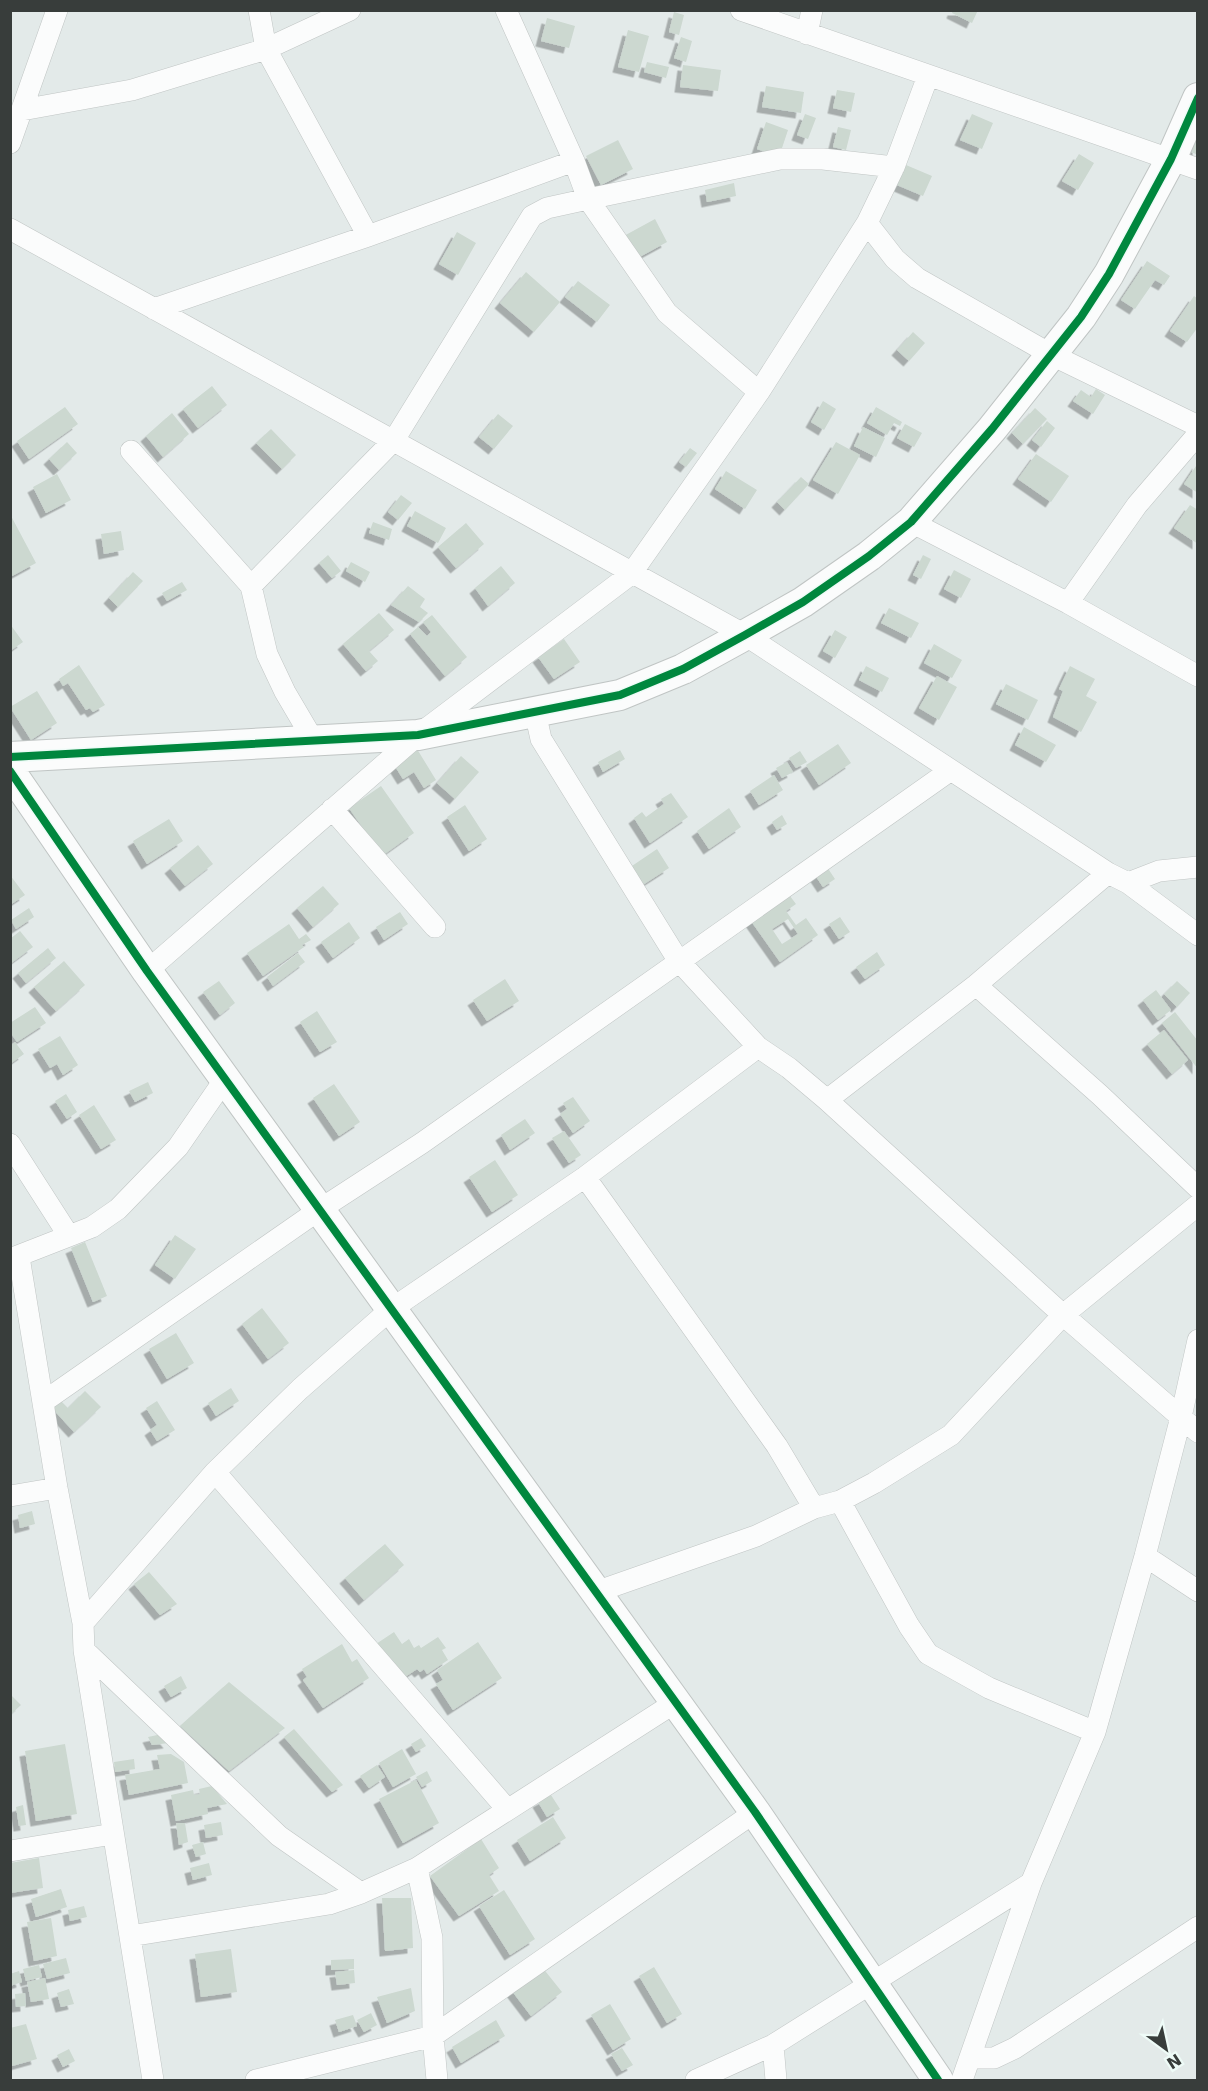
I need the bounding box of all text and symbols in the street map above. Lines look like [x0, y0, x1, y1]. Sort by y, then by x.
north arrow [1136, 2019, 1196, 2079]
text: N [1163, 2050, 1185, 2073]

